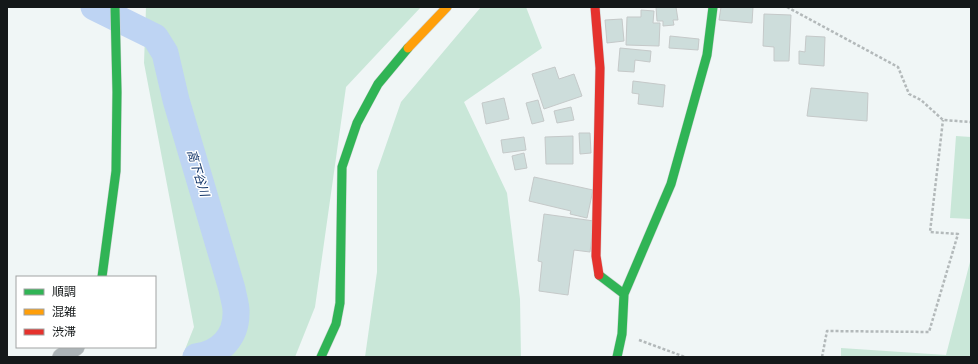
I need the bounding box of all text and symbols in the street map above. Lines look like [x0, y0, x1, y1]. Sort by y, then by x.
water label: 高下谷川 [184, 148, 212, 200]
legend [16, 276, 156, 348]
text: 順調 [52, 285, 76, 299]
text: 混雑 [52, 305, 76, 319]
text: 渋滞 [52, 325, 76, 339]

